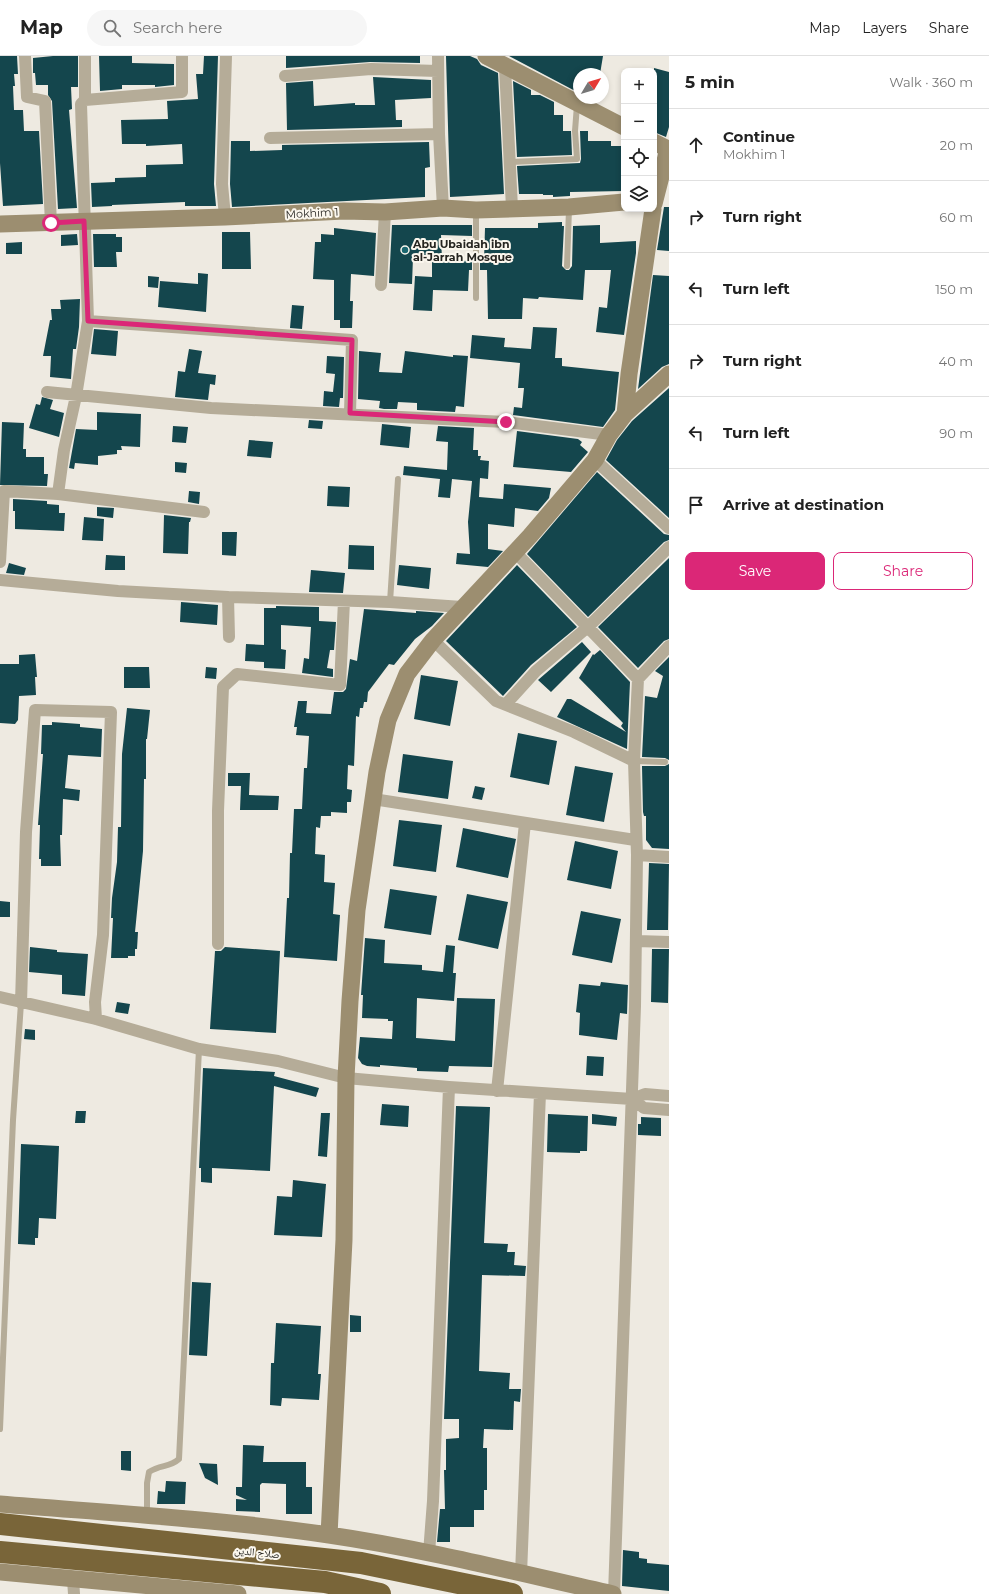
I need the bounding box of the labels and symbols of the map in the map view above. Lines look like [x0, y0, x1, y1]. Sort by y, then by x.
north arrow [573, 68, 609, 104]
street label: Mokhim 1 [285, 205, 339, 221]
route start [42, 214, 60, 232]
place label: Abu Ubaidah ibn al-Jarrah Mosque [412, 237, 512, 264]
marker: Abu Ubaidah ibn al-Jarrah Mosque [400, 245, 410, 255]
route end [497, 413, 515, 431]
street label: صلاح الدين [234, 1543, 280, 1561]

